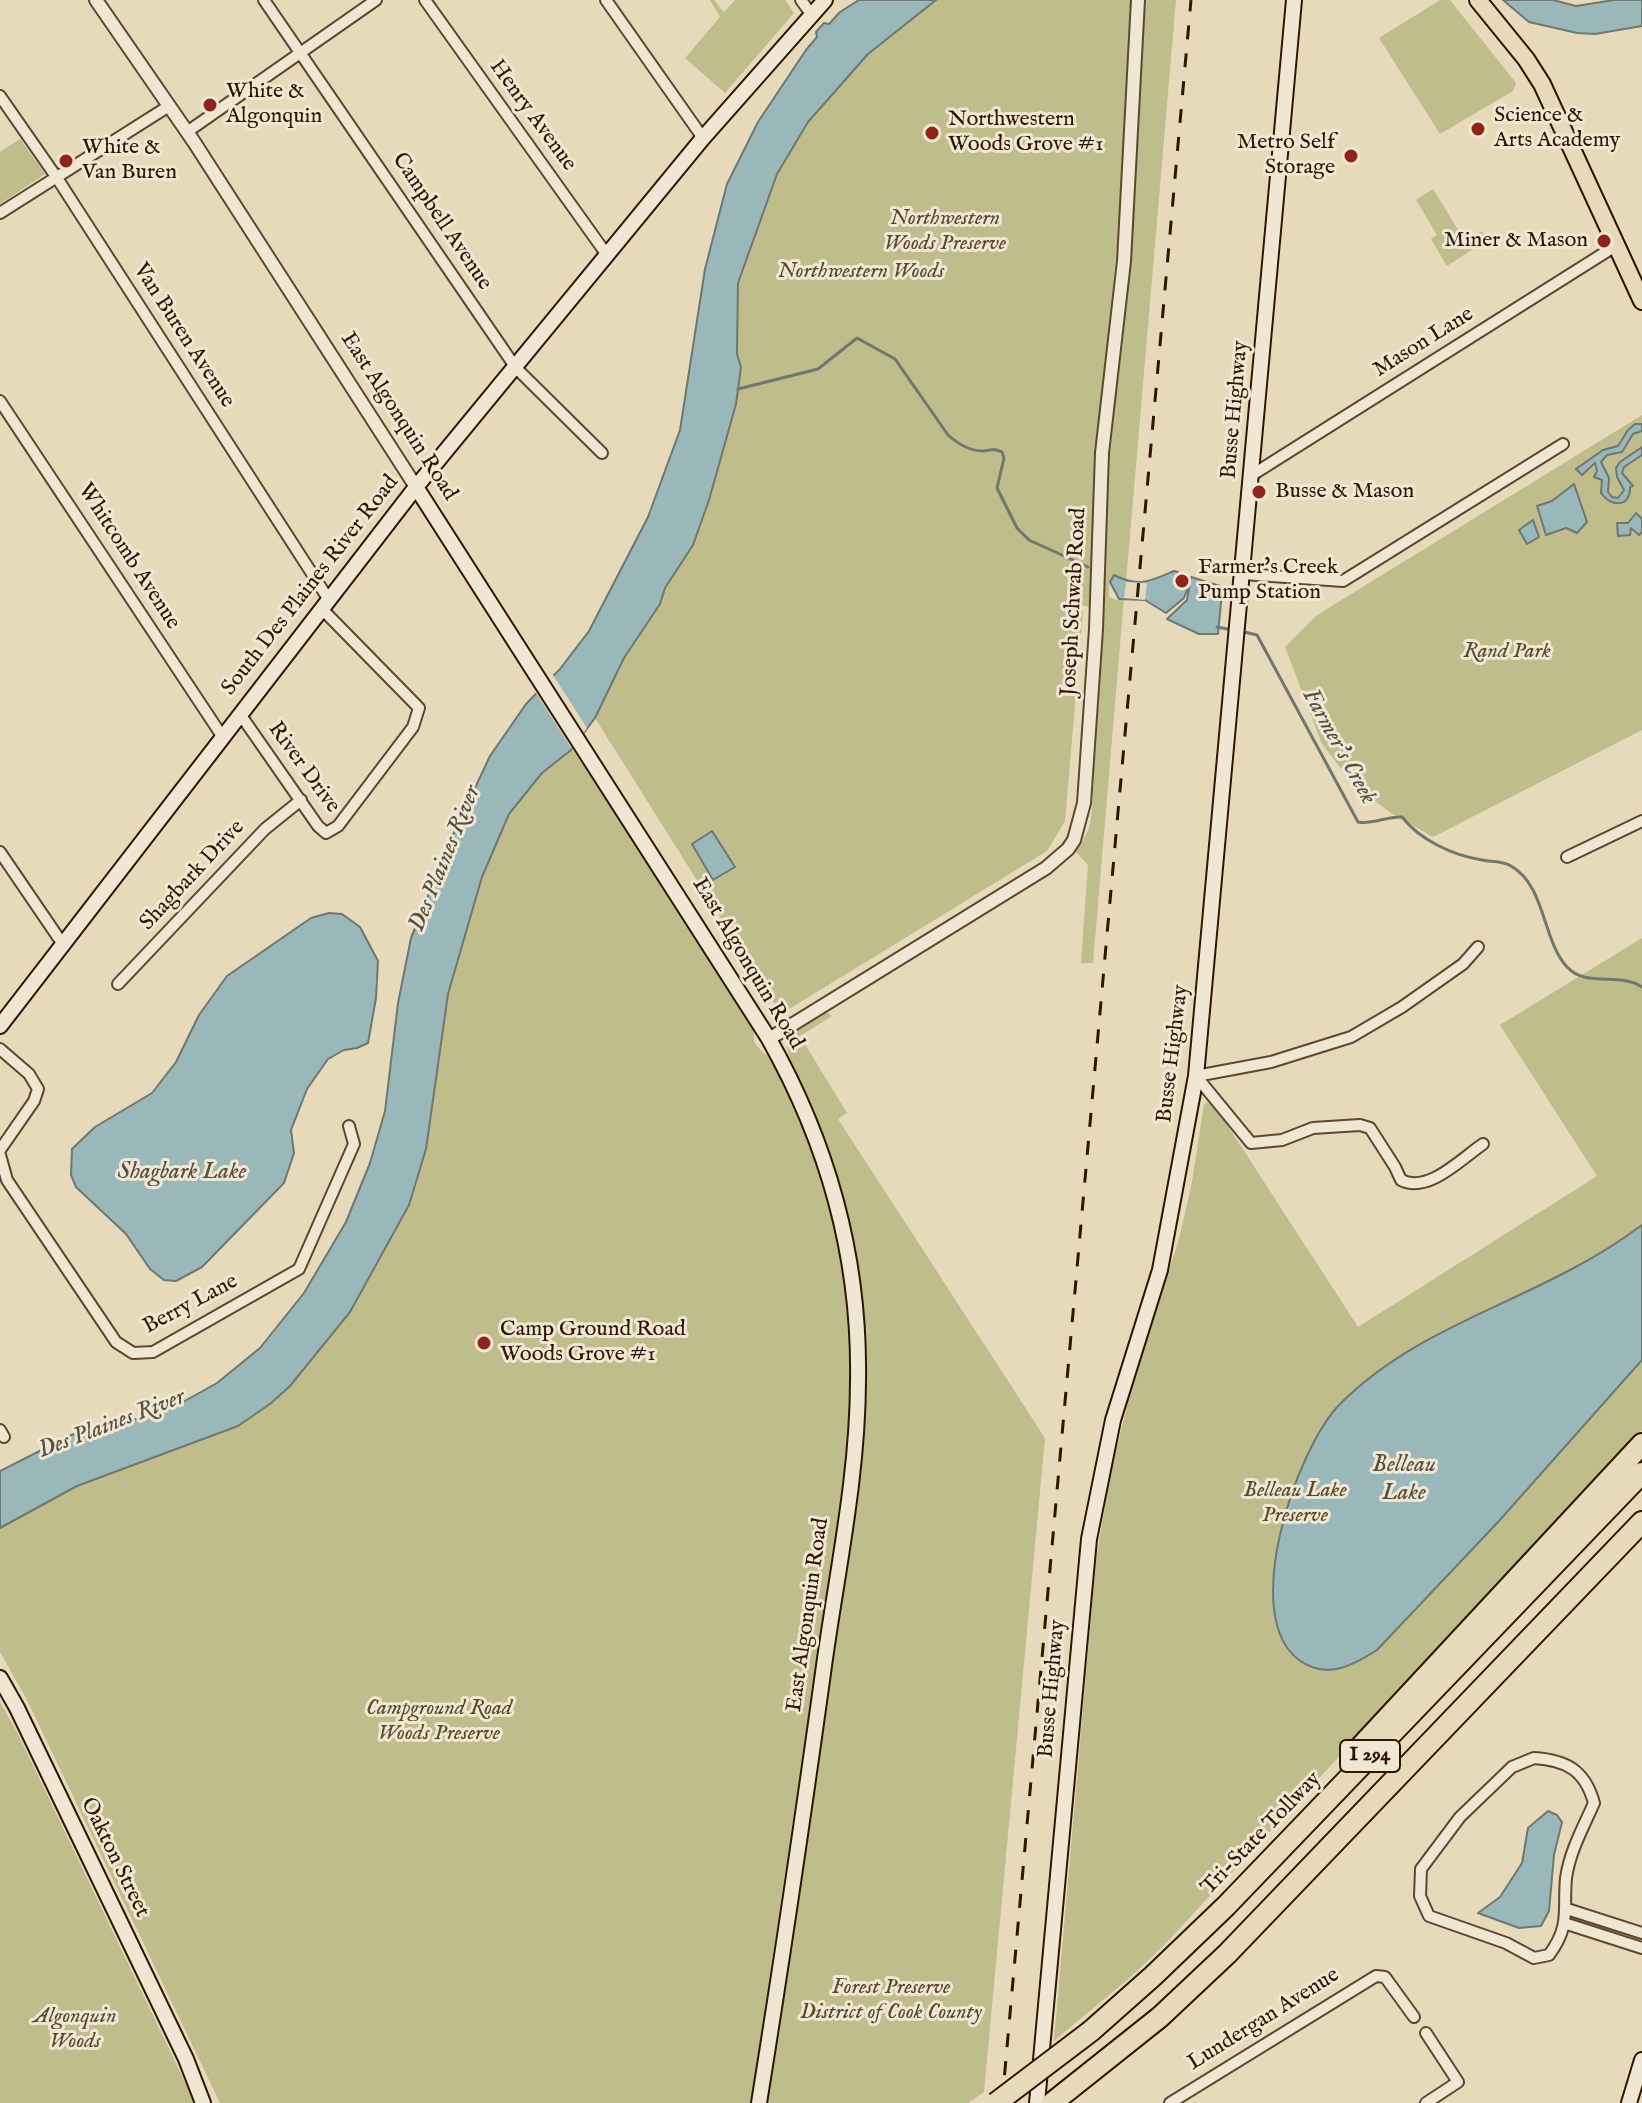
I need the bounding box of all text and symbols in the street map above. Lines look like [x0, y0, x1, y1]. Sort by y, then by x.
street label: Henry Avenue [483, 55, 581, 177]
place label: White & Algonquin [226, 79, 322, 130]
marker: White & Algonquin [201, 96, 219, 114]
place label: Science & Arts Academy [1494, 103, 1620, 154]
place label: Northwestern Woods Grove #1 [948, 107, 1103, 158]
marker: Science & Arts Academy [1469, 120, 1487, 138]
marker: Northwestern Woods Grove #1 [923, 124, 941, 142]
place label: Metro Self Storage [1237, 130, 1335, 182]
place label: White & Van Buren [82, 135, 177, 186]
marker: Metro Self Storage [1342, 147, 1360, 165]
street label: Campbell Avenue [385, 148, 497, 296]
marker: White & Van Buren [57, 152, 75, 170]
park label: Northwestern Woods Preserve [884, 206, 1006, 258]
place label: Miner & Mason [1444, 228, 1588, 254]
marker: Miner & Mason [1595, 232, 1613, 250]
street label: Van Buren Avenue [126, 259, 240, 413]
park label: Northwestern Woods [778, 259, 944, 285]
street label: Mason Lane [1369, 302, 1479, 384]
street label: East Algonquin Road [334, 328, 462, 506]
street label: Busse Highway [1217, 340, 1255, 480]
street label: South Des Plaines River Road [217, 471, 405, 701]
street label: Whitcomb Avenue [71, 479, 185, 635]
place label: Busse & Mason [1275, 479, 1414, 505]
marker: Busse & Mason [1250, 483, 1268, 501]
street label: Joseph Schwab Road [1057, 507, 1093, 697]
place label: Farmer's Creek Pump Station [1198, 555, 1338, 606]
marker: Farmer's Creek Pump Station [1173, 572, 1191, 590]
park label: Rand Park [1463, 639, 1551, 665]
water label: Farmer's Creek [1294, 684, 1382, 810]
street label: River Drive [261, 717, 345, 819]
water label: Des Plaines River [404, 782, 488, 936]
street label: Shagbark Drive [135, 815, 251, 937]
street label: East Algonquin Road [685, 873, 809, 1055]
street label: Busse Highway [1152, 983, 1196, 1125]
water label: Shagbark Lake [117, 1159, 247, 1187]
street label: Berry Lane [139, 1269, 243, 1341]
place label: Camp Ground Road Woods Grove #1 [500, 1317, 686, 1368]
marker: Camp Ground Road Woods Grove #1 [475, 1334, 493, 1352]
water label: Des Plaines River [35, 1384, 189, 1466]
water label: Belleau Lake [1372, 1452, 1436, 1508]
park label: Belleau Lake Preserve [1243, 1478, 1347, 1530]
street label: East Algonquin Road [782, 1516, 836, 1714]
street label: Busse Highway [1034, 1619, 1072, 1759]
park label: Campground Road Woods Preserve [366, 1696, 512, 1748]
road number: I 294 [1340, 1740, 1400, 1772]
street label: Tri-State Tollway [1196, 1767, 1328, 1901]
street label: Oakton Street [74, 1794, 154, 1922]
street label: Lundergan Avenue [1183, 1963, 1345, 2077]
park label: Forest Preserve District of Cook County [800, 1975, 982, 2026]
park label: Algonquin Woods [33, 2004, 117, 2056]

